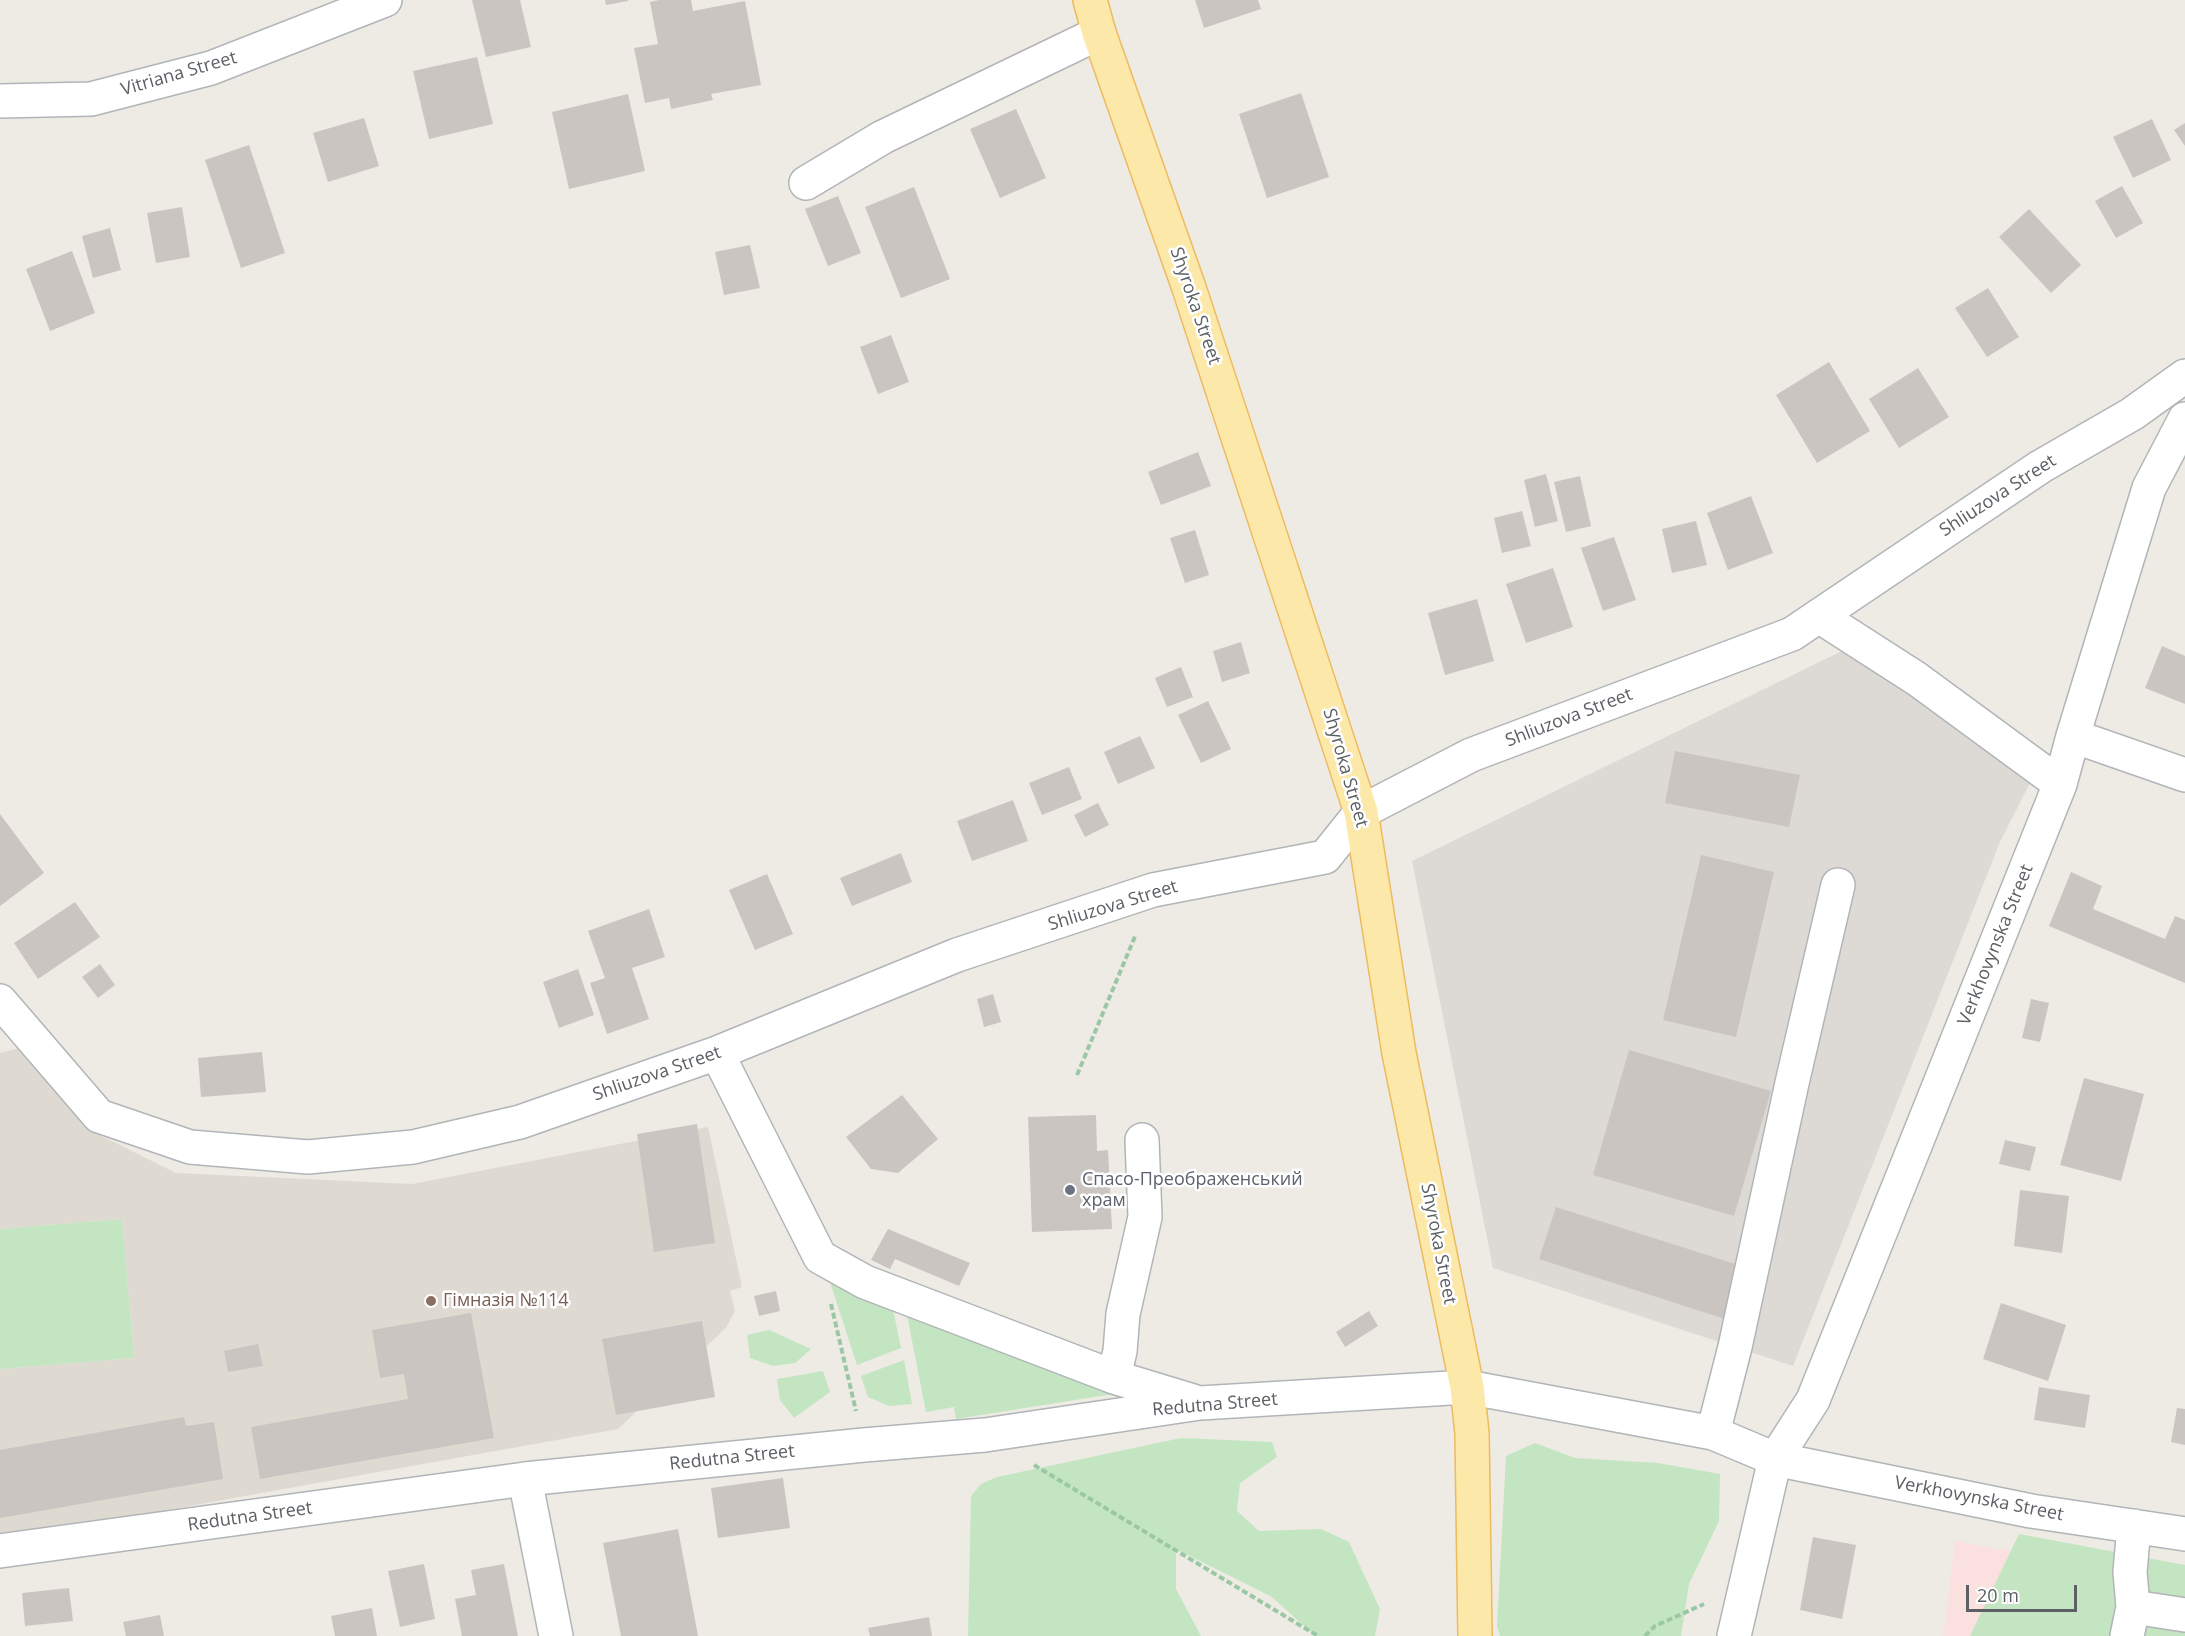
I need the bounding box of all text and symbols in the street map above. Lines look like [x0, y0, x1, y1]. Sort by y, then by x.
street label: Vitriana Street [119, 47, 239, 101]
street label: Shyroka Street [1165, 245, 1225, 367]
street label: Shliuzova Street [1936, 450, 2060, 542]
street label: Shliuzova Street [1502, 684, 1636, 752]
street label: Shyroka Street [1318, 706, 1372, 830]
street label: Verkhovynska Street [1954, 861, 2038, 1029]
street label: Shliuzova Street [1046, 876, 1180, 936]
street label: Shliuzova Street [590, 1042, 724, 1106]
place label: Спасо-Преображенський храм [1082, 1169, 1303, 1212]
street label: Shyroka Street [1416, 1182, 1460, 1306]
marker: Спасо-Преображенський храм [1063, 1183, 1077, 1197]
place label: Гімназія №114 [443, 1290, 569, 1312]
marker: Гімназія №114 [424, 1294, 438, 1308]
street label: Redutna Street [1151, 1389, 1279, 1421]
street label: Redutna Street [668, 1441, 796, 1475]
street label: Verkhovynska Street [1893, 1472, 2065, 1526]
street label: Redutna Street [186, 1498, 314, 1536]
scale bar [1969, 1573, 2080, 1611]
text: 20 m [1977, 1583, 2019, 1607]

